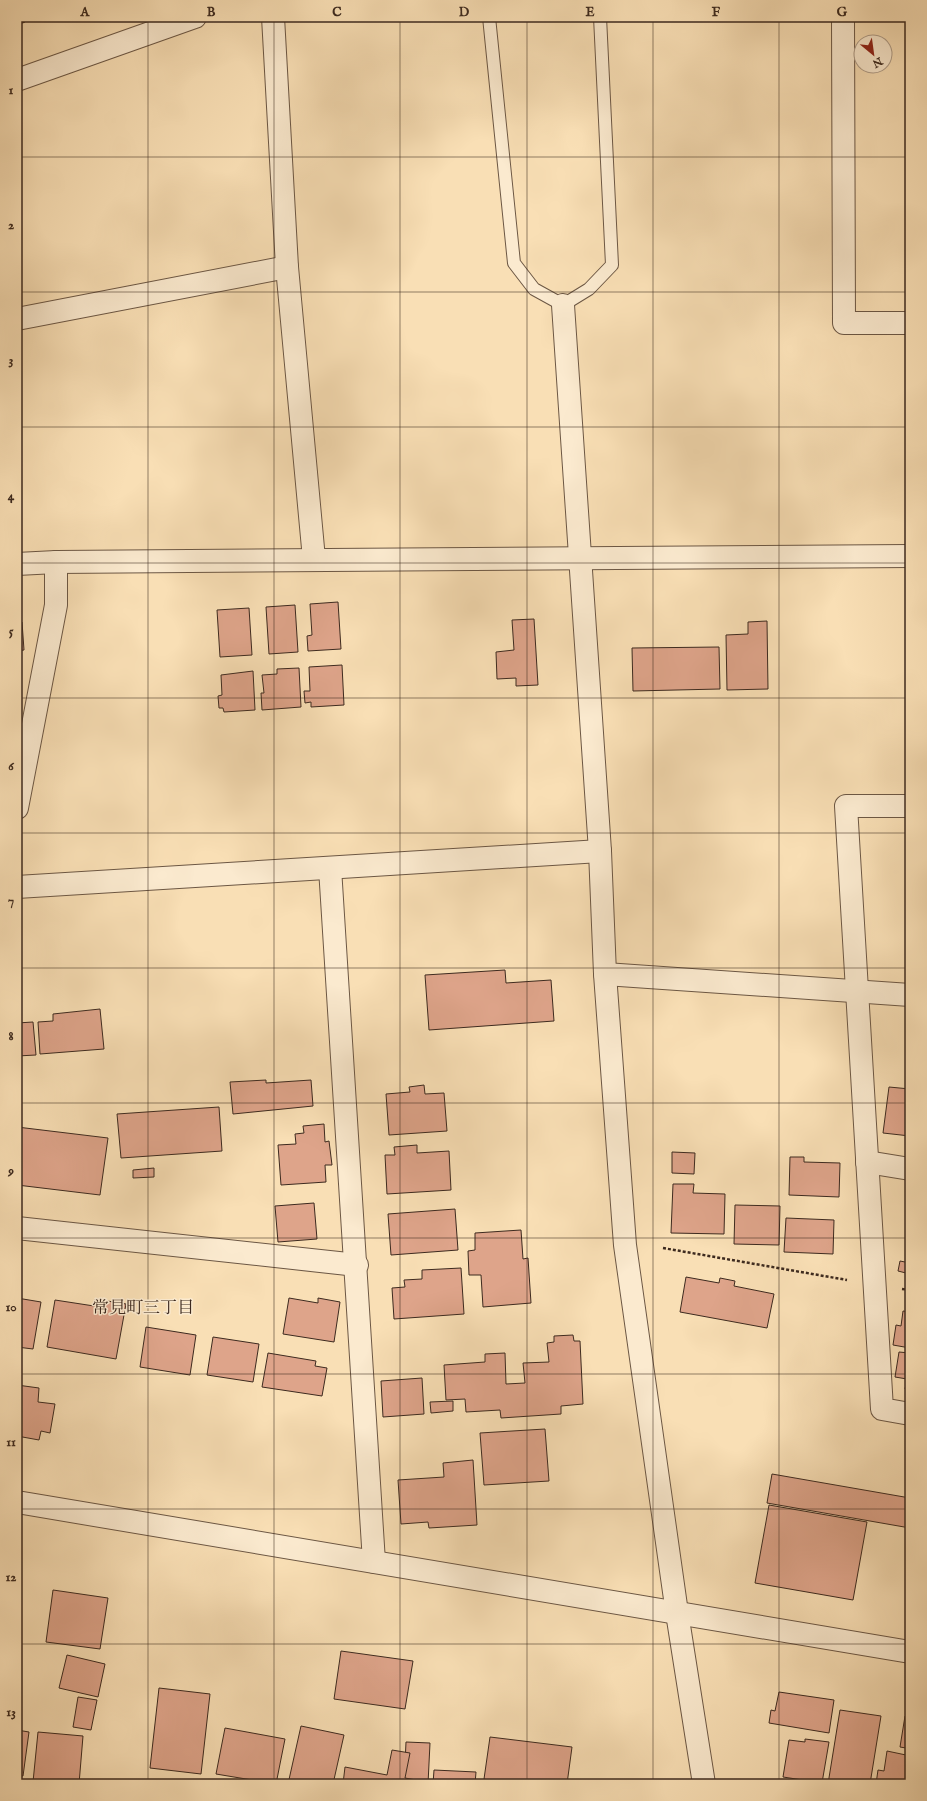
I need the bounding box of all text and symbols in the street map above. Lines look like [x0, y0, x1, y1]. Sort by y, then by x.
text: A [80, 4, 91, 21]
text: B [207, 4, 216, 21]
text: C [332, 4, 342, 21]
text: D [459, 4, 470, 21]
text: E [585, 4, 595, 21]
text: F [712, 4, 721, 21]
text: G [837, 4, 848, 21]
north arrow [853, 34, 893, 74]
text: N [869, 53, 886, 71]
text: 1 [9, 82, 14, 99]
text: 2 [8, 217, 14, 234]
text: 3 [9, 352, 14, 369]
text: 4 [8, 488, 15, 505]
text: 5 [9, 623, 14, 640]
text: 6 [8, 758, 14, 775]
text: 7 [8, 893, 14, 910]
text: 8 [8, 1028, 14, 1045]
text: 9 [7, 1163, 14, 1180]
district label: 常見町三丁目 [92, 1298, 194, 1319]
text: 10 [5, 1299, 17, 1316]
text: 11 [6, 1434, 16, 1451]
text: 12 [6, 1569, 16, 1586]
text: 13 [6, 1704, 16, 1721]

